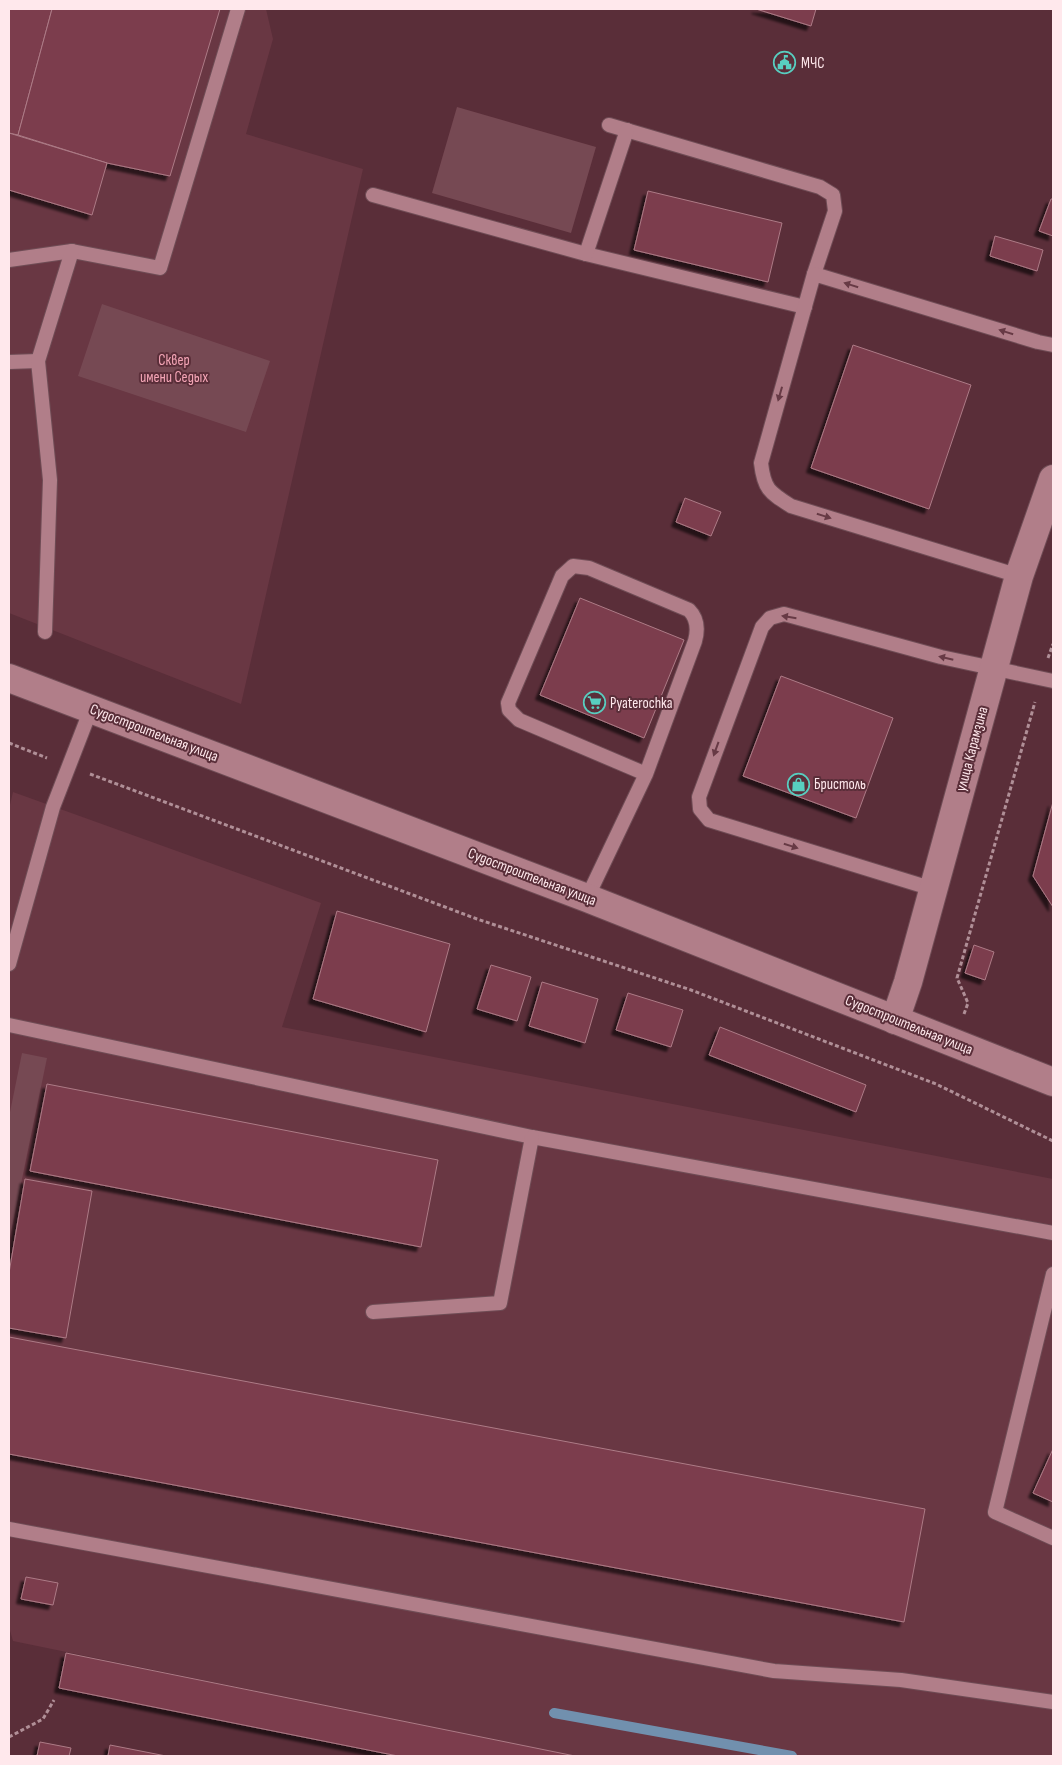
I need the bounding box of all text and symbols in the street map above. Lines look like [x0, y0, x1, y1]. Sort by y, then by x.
public building icon: МЧС [773, 51, 797, 75]
place label: МЧС [801, 54, 824, 73]
one-way arrow [843, 281, 858, 289]
one-way arrow [999, 328, 1014, 336]
park label: Сквер имени Седых [140, 351, 208, 387]
one-way arrow [776, 387, 784, 402]
one-way arrow [817, 513, 832, 521]
one-way arrow [781, 612, 797, 620]
one-way arrow [938, 654, 953, 662]
supermarket icon: Pyaterochka [582, 691, 606, 715]
place label: Pyaterochka [610, 694, 673, 713]
street label: Судостроительная улица [87, 700, 221, 766]
street label: улица Карамзина [952, 704, 993, 794]
one-way arrow [712, 742, 719, 757]
shop icon: Бристоль [786, 772, 810, 796]
place label: Бристоль [814, 775, 866, 794]
one-way arrow [783, 842, 798, 850]
street label: Судостроительная улица [465, 844, 599, 910]
street label: Судостроительная улица [842, 991, 976, 1059]

